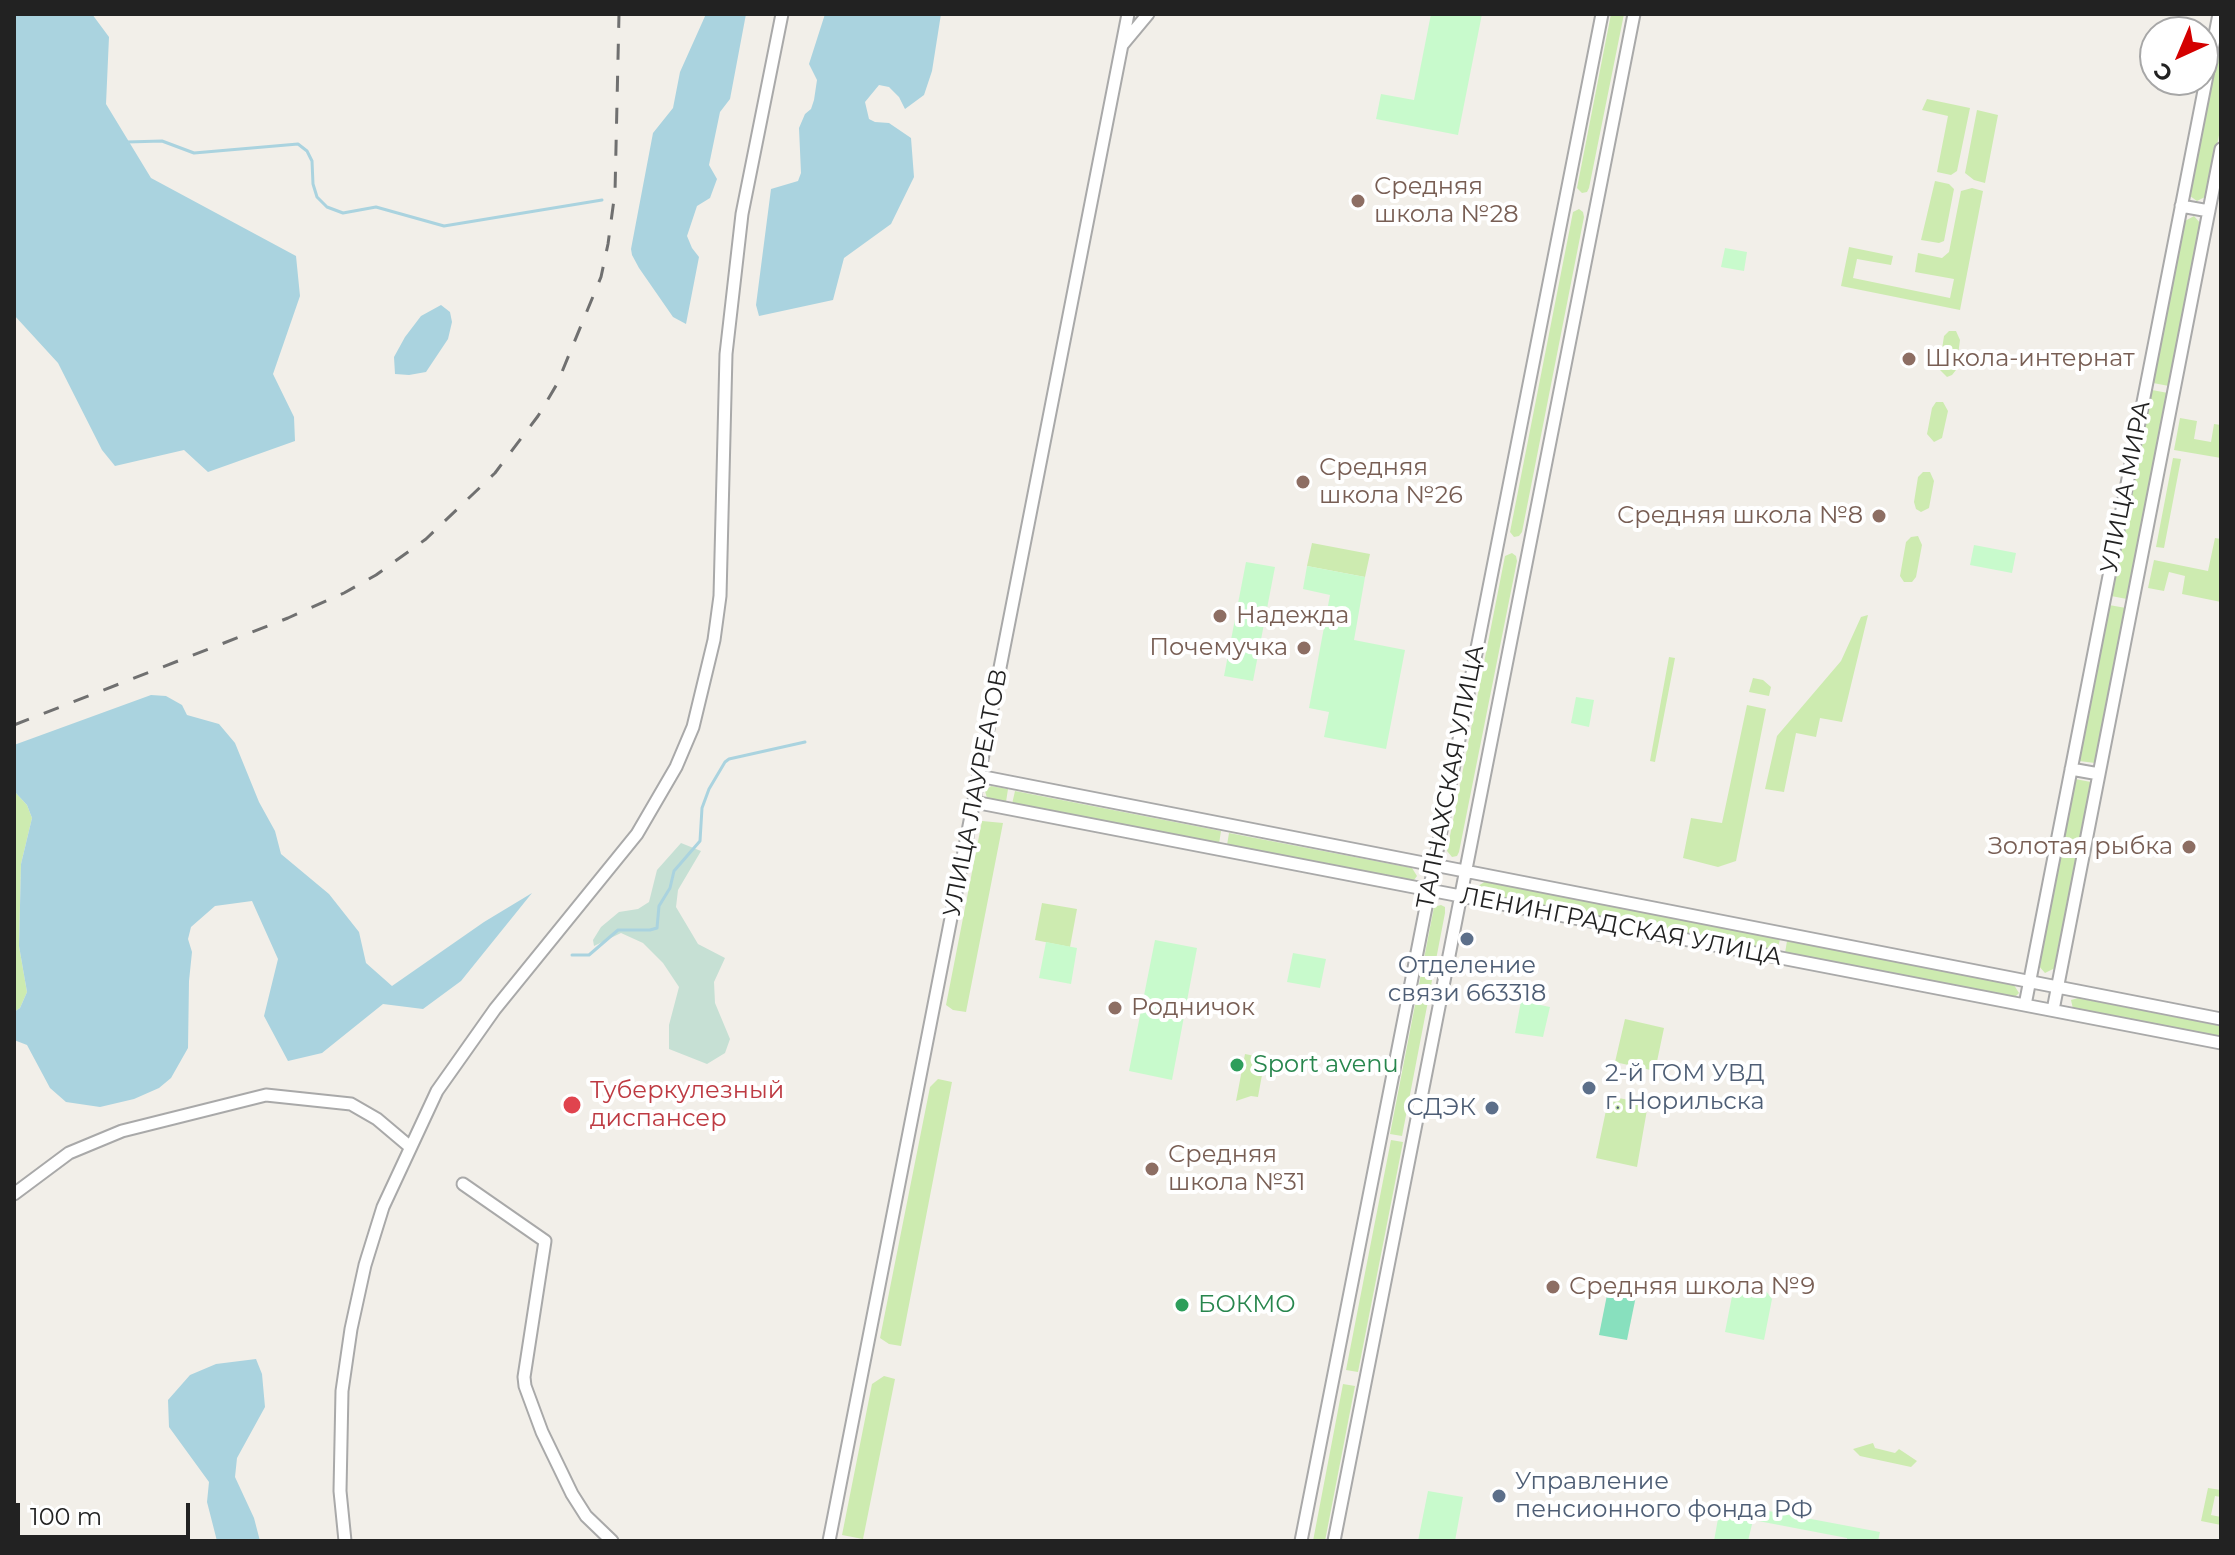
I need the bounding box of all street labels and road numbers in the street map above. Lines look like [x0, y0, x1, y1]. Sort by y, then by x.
street label: УЛИЦА МИРА [2095, 398, 2157, 576]
street label: ТАЛНАХСКАЯ УЛИЦА [1411, 643, 1491, 911]
street label: УЛИЦА ЛАУРЕАТОВ [938, 666, 1014, 920]
street label: ЛЕНИНГРАДСКАЯ УЛИЦА [1458, 882, 1784, 972]

